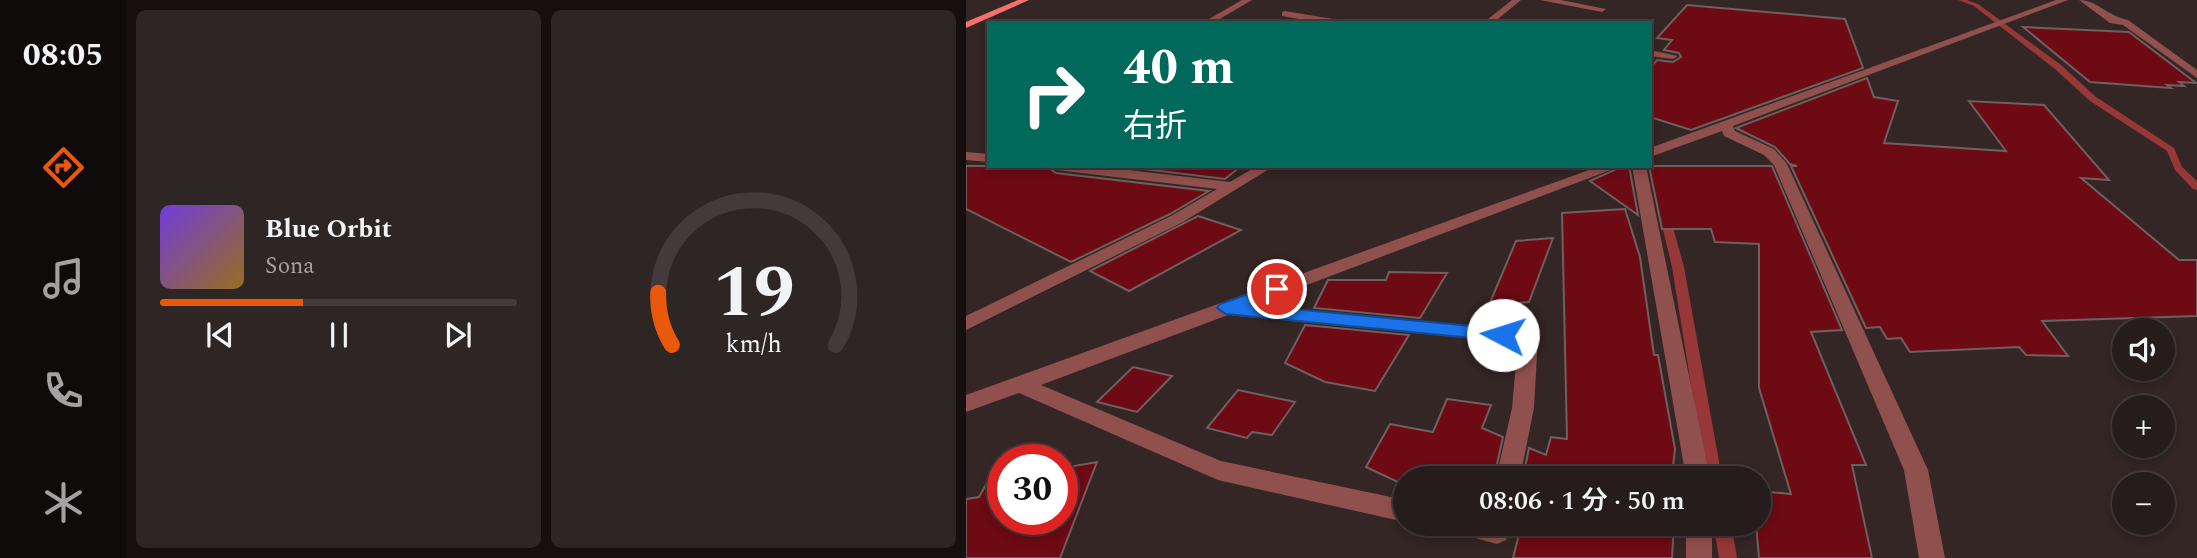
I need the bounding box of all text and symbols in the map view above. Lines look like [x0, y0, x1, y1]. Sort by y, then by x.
text: 08:05 [23, 31, 103, 80]
text: 40 m [1123, 31, 1234, 106]
icon: right [1008, 49, 1099, 140]
text: 右折 [1123, 102, 1187, 151]
icon: directions [39, 143, 88, 192]
text: Blue Orbit [265, 209, 392, 249]
text: 19 [713, 238, 794, 349]
text: Sona [265, 249, 315, 284]
icon: music [39, 254, 88, 303]
pin [1247, 259, 1307, 319]
icon: arrive [1258, 270, 1296, 308]
position arrow [1466, 298, 1540, 372]
icon: previous [201, 316, 239, 354]
icon: pause [320, 316, 358, 354]
icon: next [439, 316, 477, 354]
map controls [2112, 318, 2175, 535]
button: sound [2112, 318, 2175, 381]
text: km/h [725, 326, 782, 364]
icon: phone [39, 366, 88, 415]
button: + [2112, 395, 2175, 458]
speed limit sign: 30 [987, 444, 1078, 535]
button: − [2112, 472, 2175, 535]
icon: climate [39, 478, 88, 527]
text: 08:06 · 1 分 · 50 m [1479, 481, 1685, 521]

